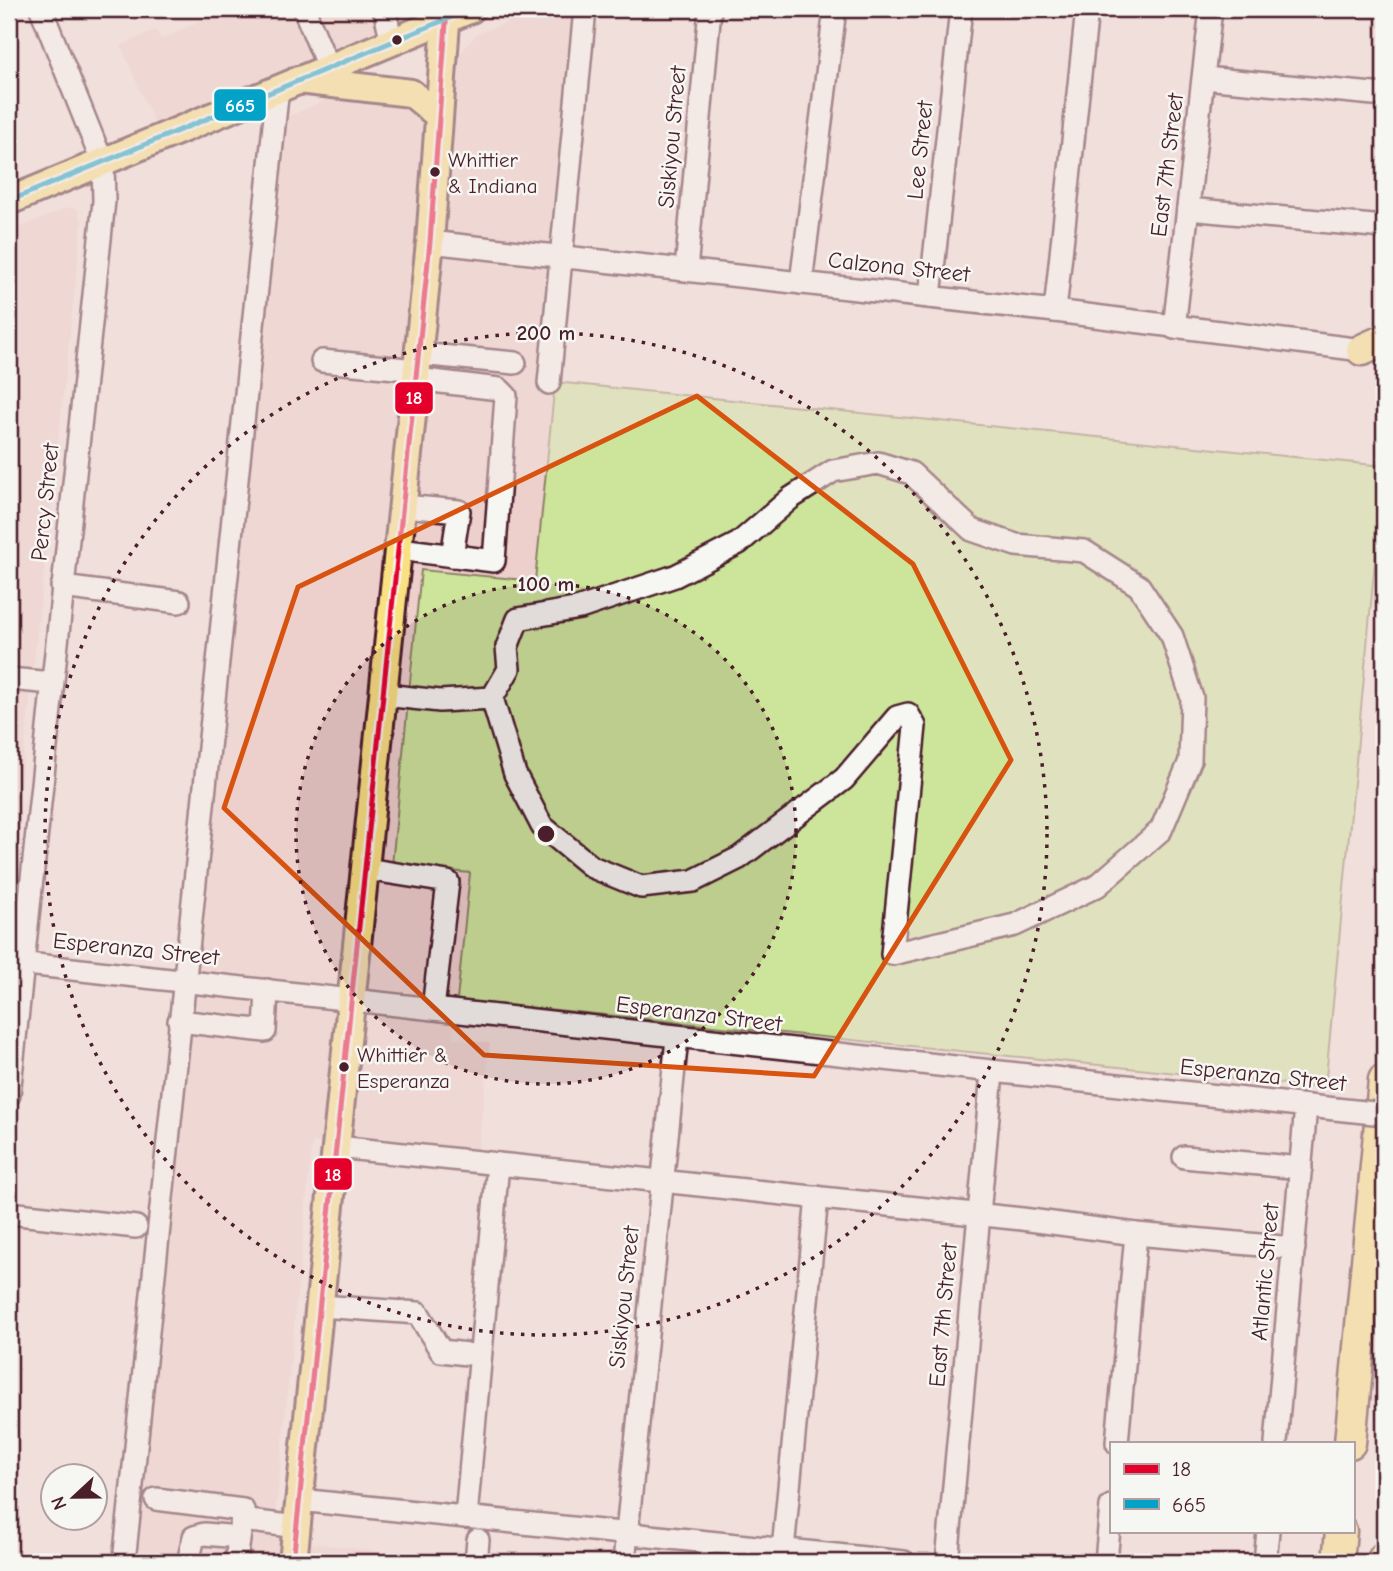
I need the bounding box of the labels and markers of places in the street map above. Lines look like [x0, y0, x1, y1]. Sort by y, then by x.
unlabelled marker [390, 33, 404, 47]
place label: Whittier & Indiana [448, 148, 538, 198]
marker: Whittier & Indiana [428, 165, 442, 179]
centre of rings [534, 822, 558, 846]
place label: Whittier & Esperanza [357, 1043, 450, 1093]
marker: Whittier & Esperanza [337, 1060, 351, 1074]

